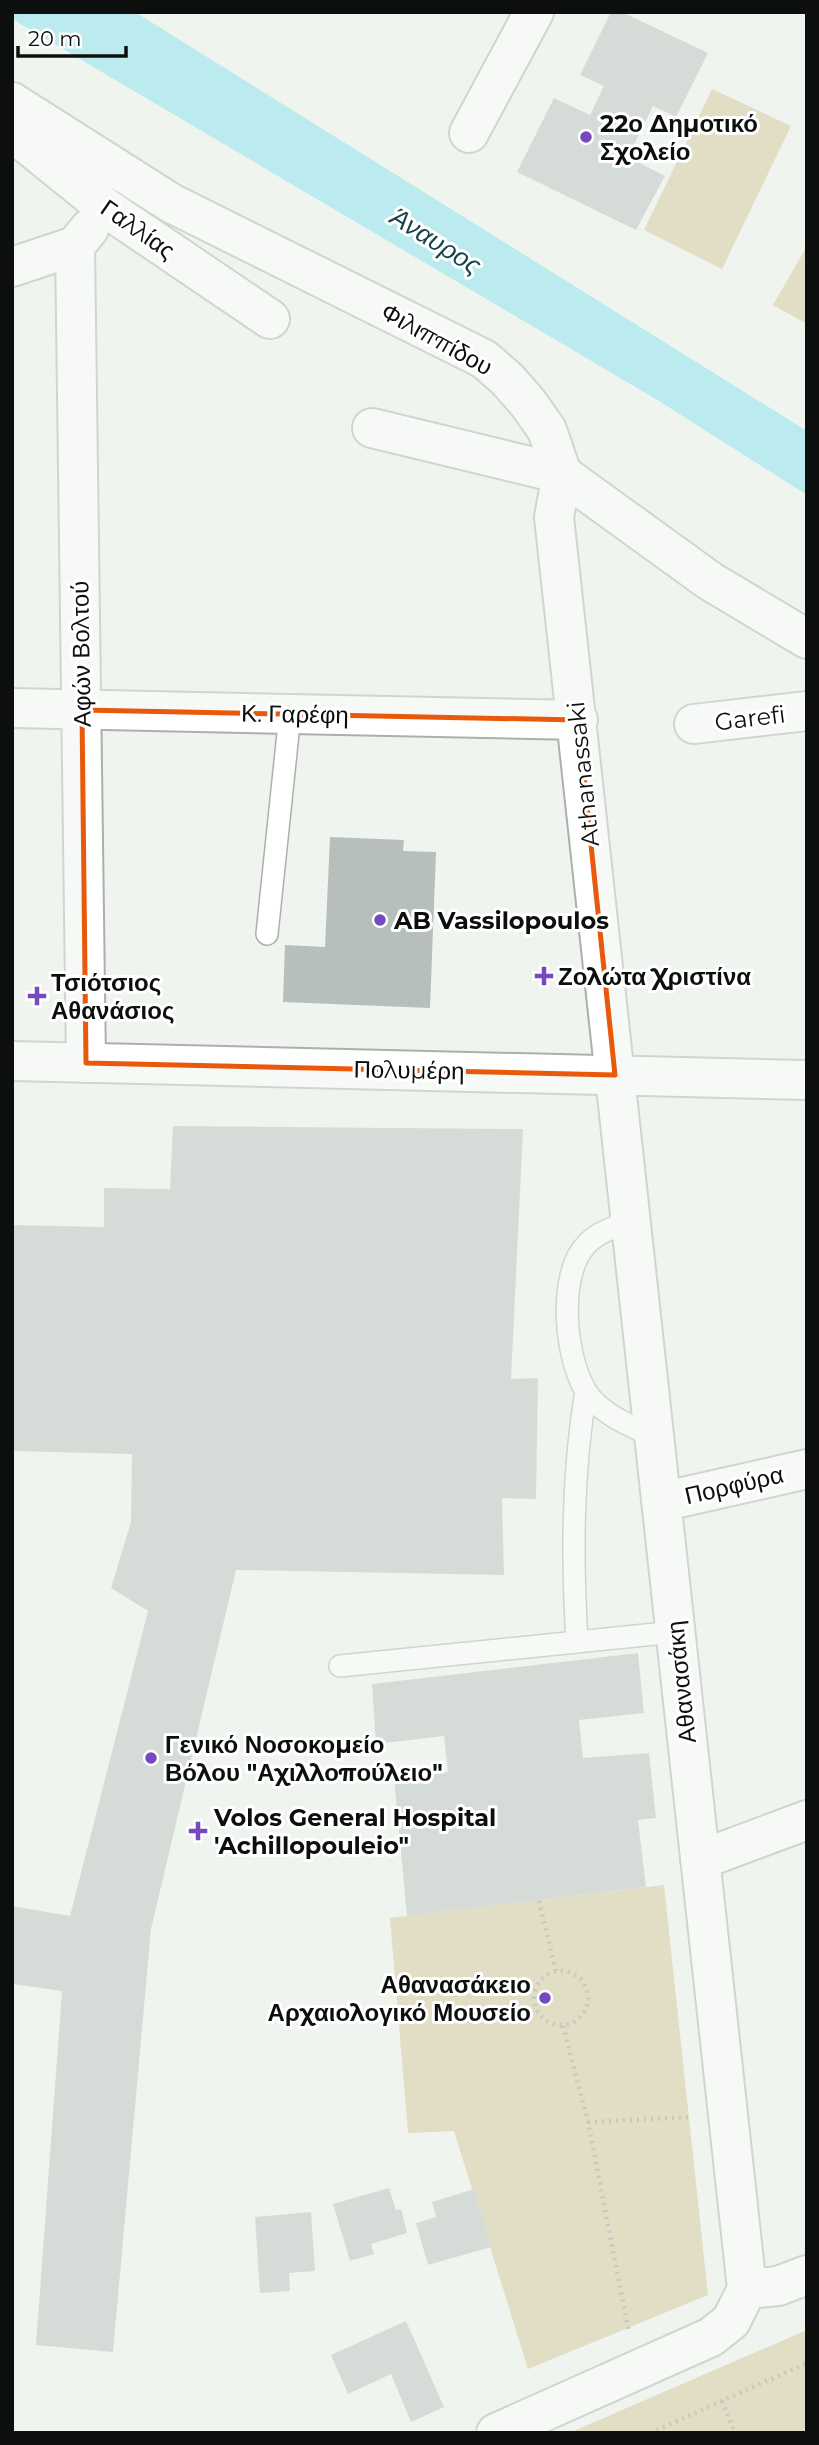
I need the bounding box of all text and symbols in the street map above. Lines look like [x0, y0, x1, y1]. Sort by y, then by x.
scale bar [18, 14, 126, 58]
text: 20 m [28, 26, 82, 51]
place label: 22ο Δημοτικό Σχολείο [600, 109, 758, 166]
marker: 22ο Δημοτικό Σχολείο [578, 129, 594, 145]
street label: Γαλλίας [95, 193, 181, 265]
water label: Άναυρος [383, 200, 488, 282]
street label: Φιλιππίδου [376, 297, 498, 381]
street label: Αφών Βολτού [65, 580, 97, 728]
street label: Κ. Γαρέφη [241, 699, 349, 729]
street label: Garefi [713, 699, 787, 737]
street label: Athanassaki [561, 700, 605, 848]
place label: AB Vassilopoulos [393, 906, 609, 935]
marker: AB Vassilopoulos [372, 912, 388, 928]
place label: Ζολώτα Χριστίνα [558, 962, 751, 991]
place label: Τσιότσιος Αθανάσιος [51, 968, 174, 1025]
marker: Ζολώτα Χριστίνα [536, 968, 552, 984]
marker: Τσιότσιος Αθανάσιος [29, 988, 45, 1004]
street label: Πολυμέρη [353, 1055, 465, 1085]
street label: Πορφύρα [682, 1460, 786, 1510]
street label: Αθανασάκη [660, 1619, 702, 1745]
place label: Γενικό Νοσοκομείο Βόλου "Αχιλλοπούλειο" [165, 1730, 443, 1787]
marker: Γενικό Νοσοκομείο Βόλου "Αχιλλοπούλειο" [143, 1750, 159, 1766]
place label: Volos General Hospital 'Achillopouleio" [213, 1803, 496, 1860]
marker: Volos General Hospital 'Achillopouleio" [188, 1821, 208, 1841]
place label: Αθανασάκειο Αρχαιολογικό Μουσείο [268, 1970, 531, 2027]
marker: Αθανασάκειο Αρχαιολογικό Μουσείο [537, 1990, 553, 2006]

